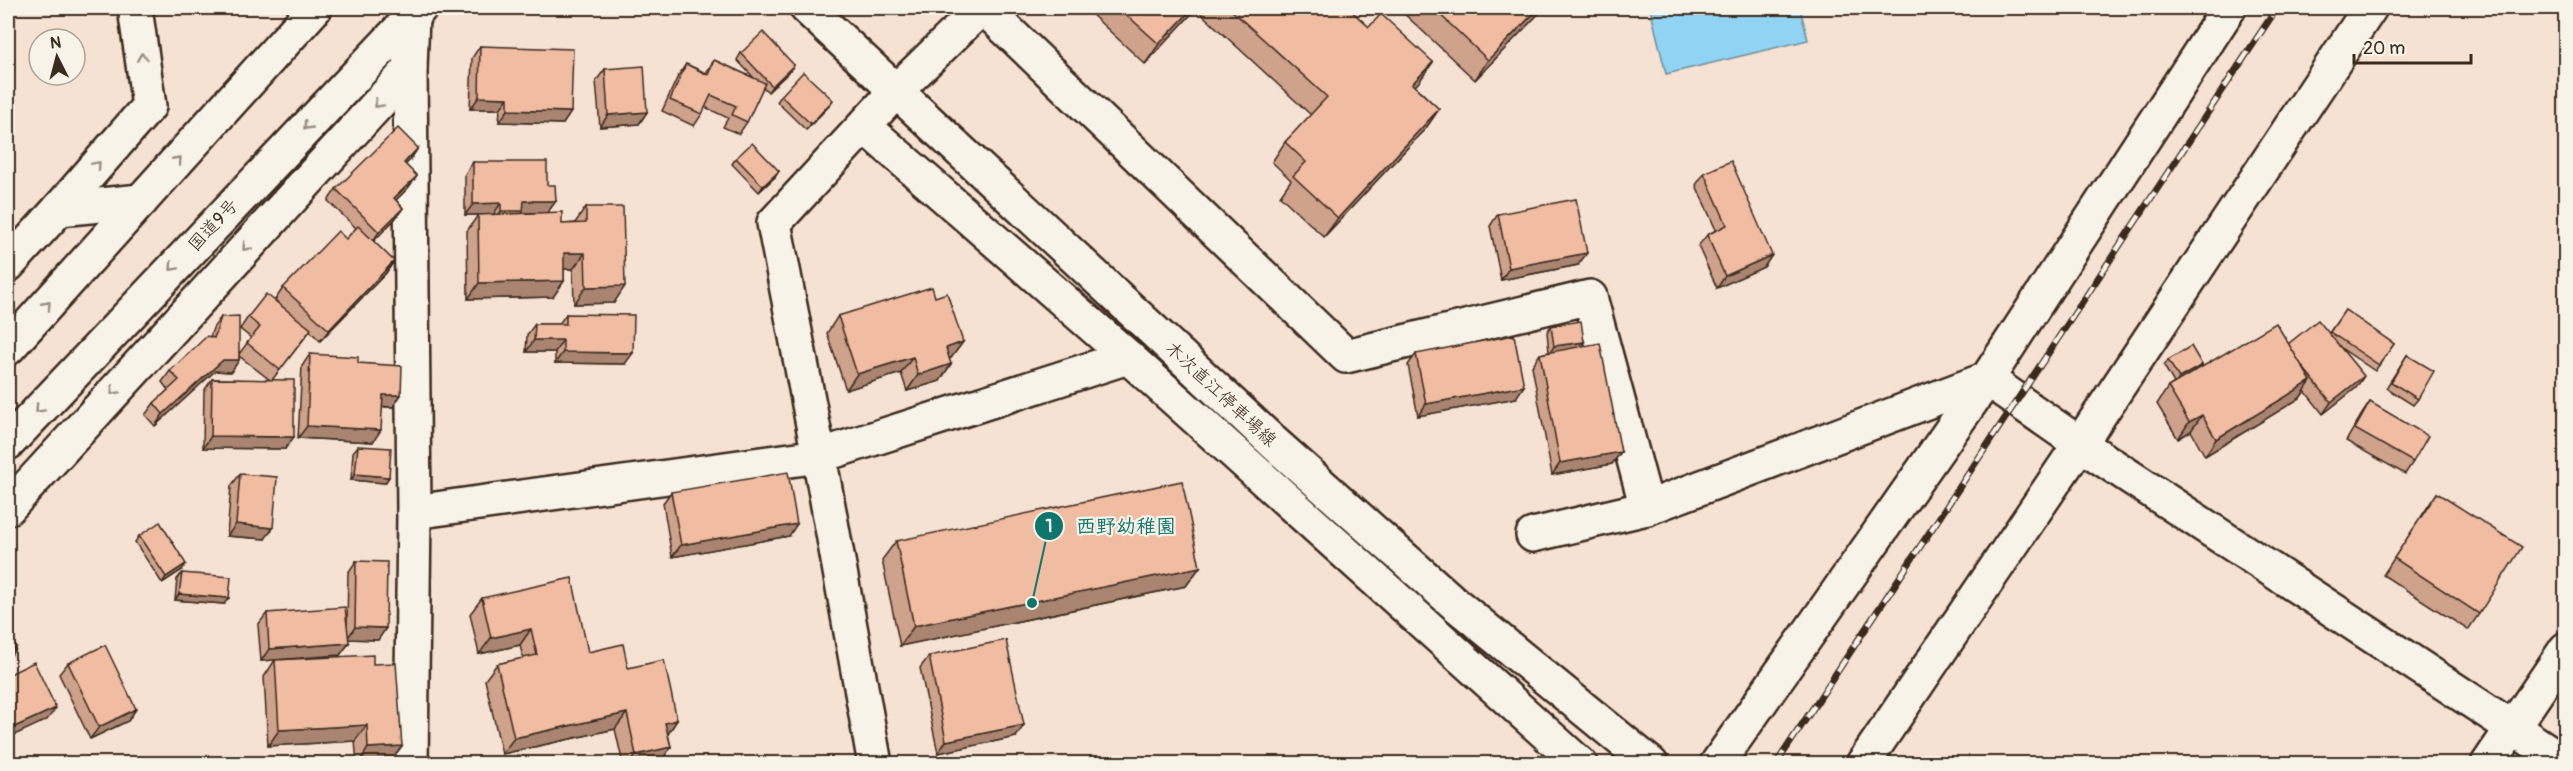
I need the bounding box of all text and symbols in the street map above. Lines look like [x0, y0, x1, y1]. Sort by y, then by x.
north arrow [27, 27, 87, 87]
scale bar [2354, 27, 2471, 65]
text: N [49, 33, 62, 54]
text: 20 m [2363, 37, 2405, 60]
one-way arrow [137, 52, 149, 61]
one-way arrow [374, 97, 385, 107]
one-way arrow [303, 119, 314, 129]
one-way arrow [171, 156, 182, 167]
one-way arrow [90, 161, 101, 172]
street label: 国道9号 [183, 194, 243, 256]
one-way arrow [242, 241, 253, 251]
one-way arrow [169, 260, 180, 271]
one-way arrow [40, 301, 51, 312]
street label: 木次直江停車場線 [1160, 337, 1281, 452]
one-way arrow [111, 384, 122, 395]
one-way arrow [36, 402, 47, 413]
callout: 西野幼稚園 [1034, 507, 1188, 545]
text: 西野幼稚園 [1076, 514, 1176, 539]
text: 1 [1045, 515, 1053, 538]

